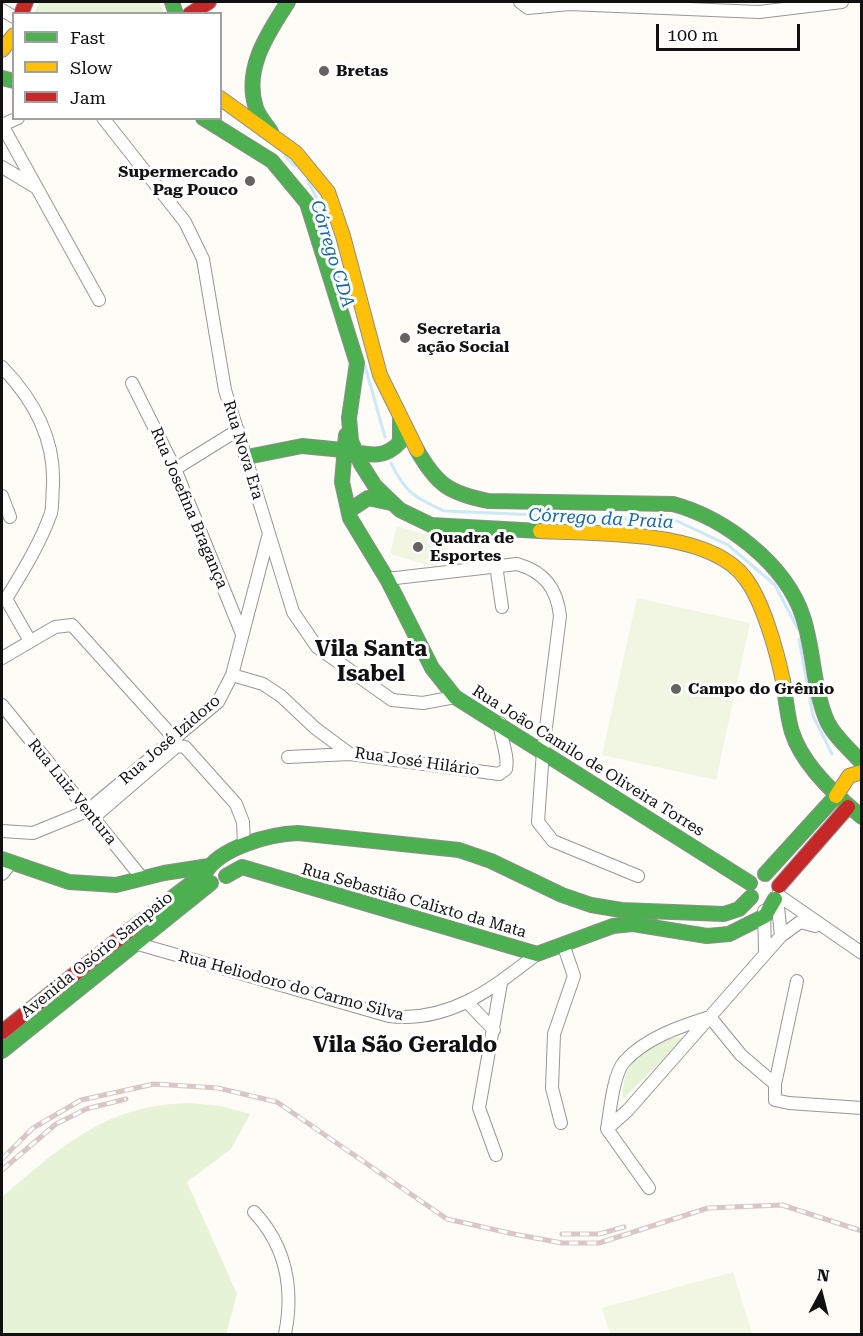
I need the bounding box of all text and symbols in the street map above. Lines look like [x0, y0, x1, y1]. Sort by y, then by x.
legend [12, 12, 222, 120]
scale bar [659, 12, 803, 50]
text: 100 m [667, 24, 718, 45]
text: Fast [70, 27, 105, 48]
text: Slow [70, 57, 112, 78]
place label: Bretas [336, 61, 388, 81]
marker: Bretas [317, 64, 331, 78]
text: Jam [70, 87, 106, 108]
place label: Supermercado Pag Pouco [118, 162, 238, 200]
marker: Supermercado Pag Pouco [243, 174, 257, 188]
water label: Córrego CDA [305, 198, 359, 310]
place label: Secretaria ação Social [417, 319, 509, 357]
marker: Secretaria ação Social [398, 331, 412, 345]
street label: Rua Nova Era [219, 398, 267, 502]
street label: Rua Josefina Bragança [146, 424, 232, 592]
water label: Córrego da Praia [528, 504, 674, 534]
place label: Quadra de Esportes [430, 528, 514, 566]
marker: Quadra de Esportes [411, 540, 425, 554]
district label: Vila Santa Isabel [315, 637, 427, 688]
place label: Campo do Grêmio [688, 679, 834, 699]
street label: Rua João Camilo de Oliveira Torres [469, 681, 707, 841]
marker: Campo do Grêmio [669, 682, 683, 696]
street label: Rua José Izidoro [116, 691, 224, 789]
street label: Rua Luiz Ventura [23, 735, 121, 849]
street label: Rua José Hilário [353, 744, 481, 780]
street label: Rua Sebastião Calixto da Mata [299, 860, 529, 942]
street label: Avenida Osório Sampaio [17, 888, 177, 1022]
street label: Rua Heliodoro do Carmo Silva [176, 947, 406, 1025]
district label: Vila São Geraldo [313, 1033, 497, 1059]
north arrow [791, 1264, 851, 1324]
text: N [816, 1265, 831, 1286]

